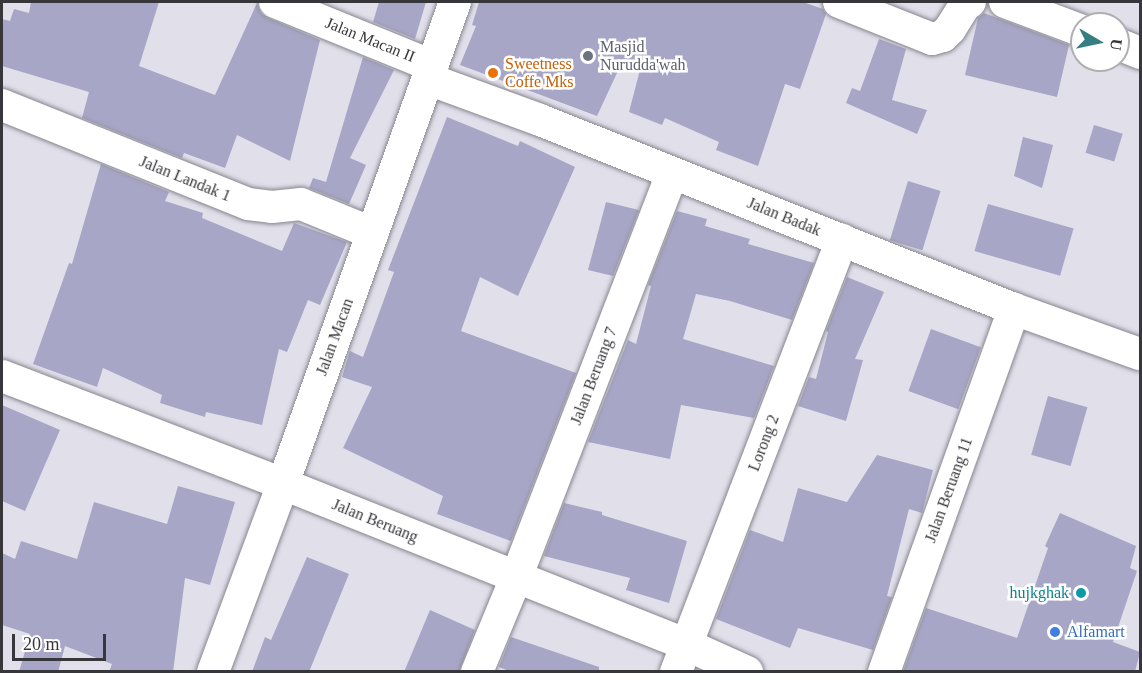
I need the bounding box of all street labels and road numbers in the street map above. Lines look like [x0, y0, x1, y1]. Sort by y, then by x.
street label: Jalan Macan II [322, 13, 418, 67]
street label: Jalan Landak 1 [137, 152, 233, 206]
street label: Jalan Badak [744, 194, 824, 240]
street label: Jalan Macan [312, 296, 358, 378]
street label: Jalan Beruang 7 [567, 324, 621, 428]
street label: Lorong 2 [744, 412, 784, 474]
street label: Jalan Beruang 11 [921, 435, 977, 545]
street label: Jalan Beruang [329, 495, 421, 547]

